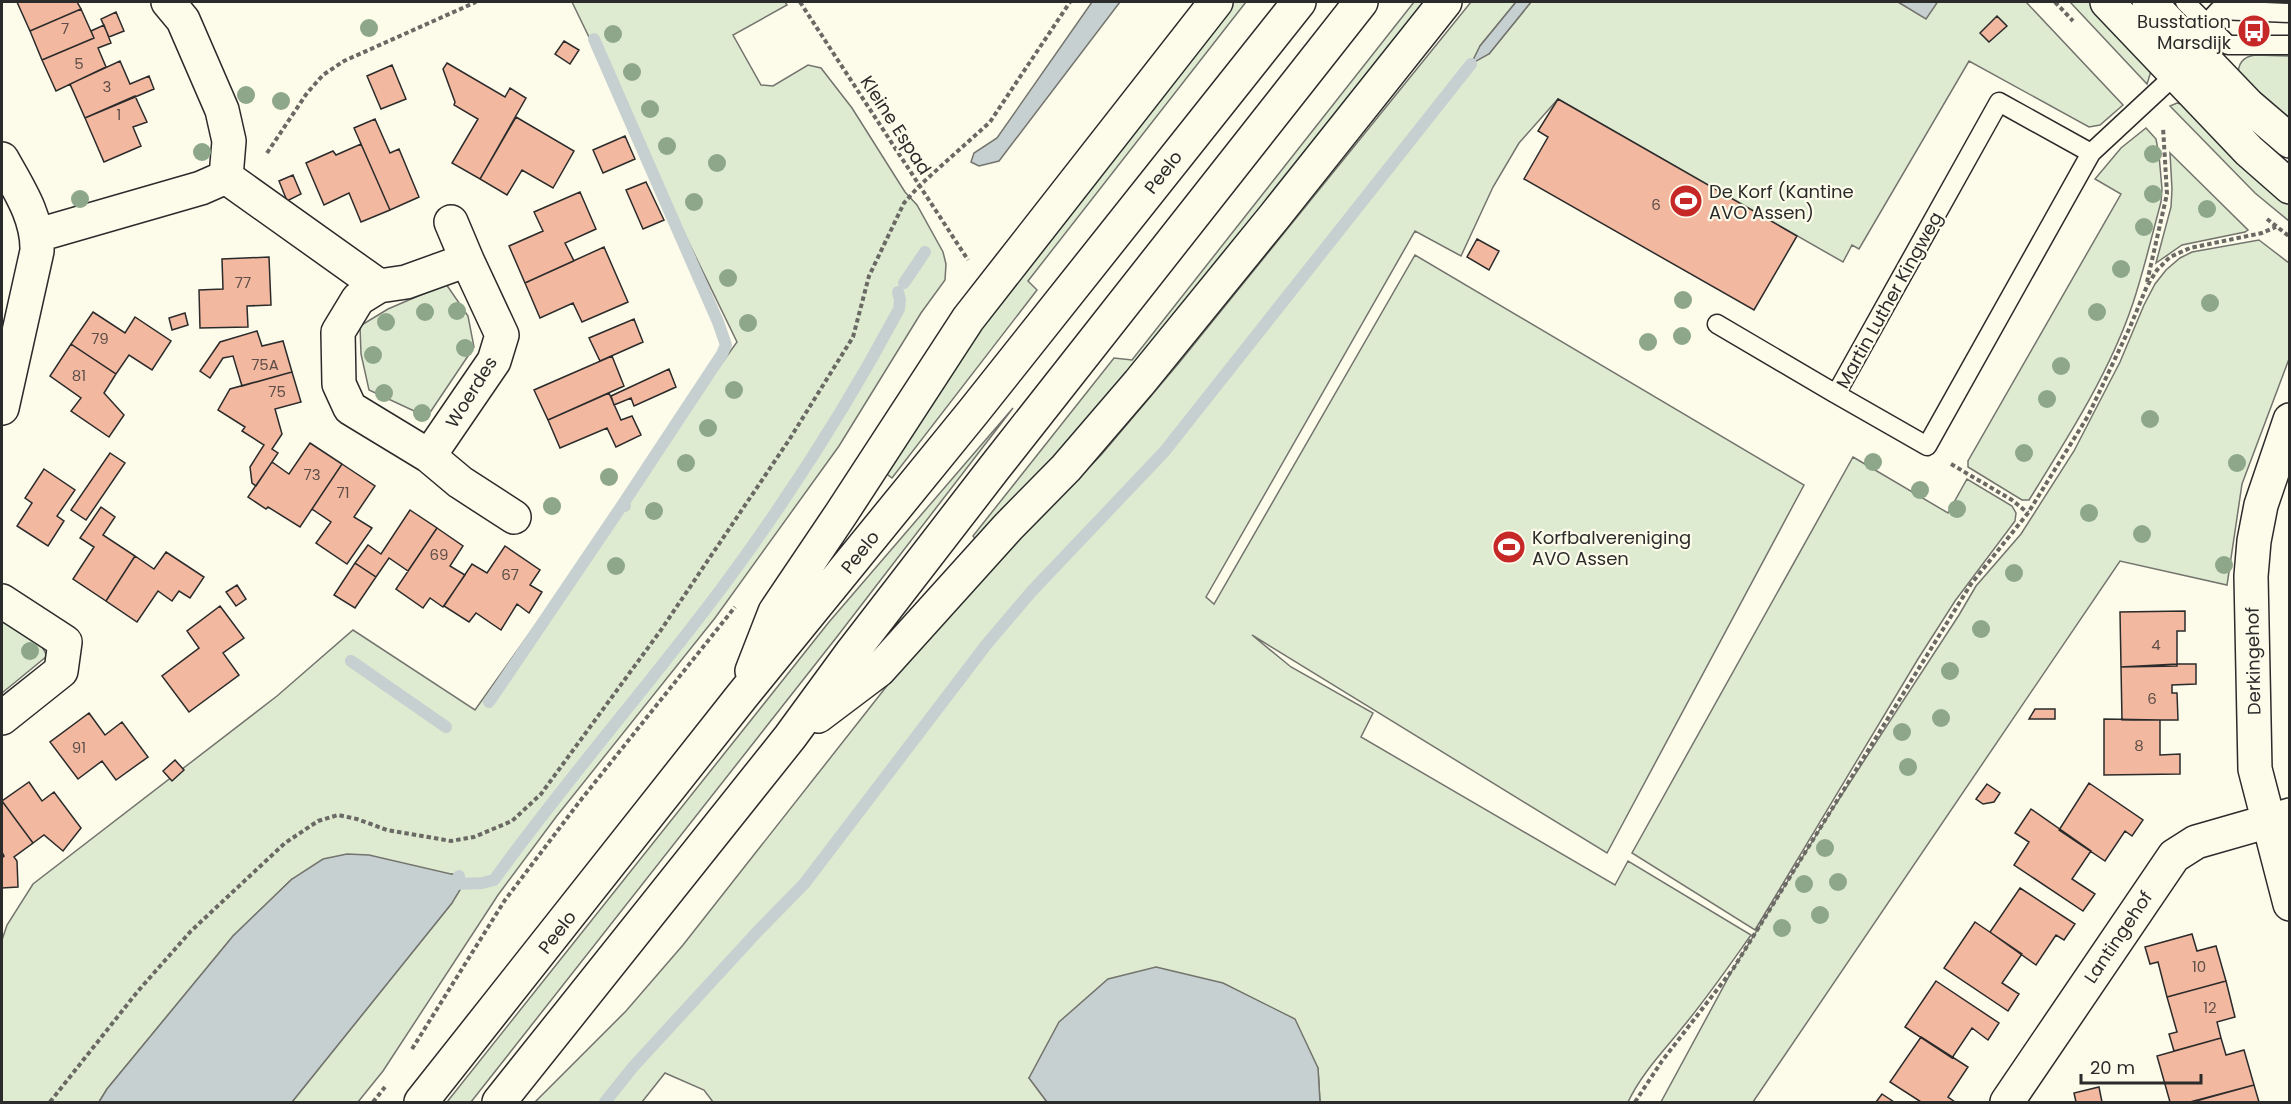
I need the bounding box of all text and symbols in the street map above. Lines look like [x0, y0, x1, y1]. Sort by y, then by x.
place label: Busstation Marsdijk [2137, 9, 2232, 55]
bus stop icon: Busstation Marsdijk [2236, 13, 2272, 49]
house number: 7 [61, 18, 69, 39]
house number: 5 [74, 53, 84, 74]
street label: Kleine Espad [855, 71, 937, 179]
house number: 3 [103, 76, 111, 97]
house number: 1 [117, 104, 121, 125]
street label: Peelo [1138, 145, 1188, 199]
place label: De Korf (Kantine AVO Assen) [1709, 179, 1854, 225]
sports icon: De Korf (Kantine AVO Assen) [1668, 183, 1704, 219]
house number: 6 [1651, 194, 1661, 215]
street label: Martin Luther Kingweg [1830, 207, 1948, 393]
house number: 77 [235, 272, 251, 293]
house number: 79 [91, 328, 109, 349]
street label: Woerdes [439, 352, 503, 432]
house number: 75A [251, 354, 279, 375]
house number: 81 [72, 365, 86, 386]
house number: 75 [268, 381, 286, 402]
house number: 73 [303, 464, 321, 485]
house number: 71 [337, 482, 350, 503]
street label: Peelo [835, 525, 885, 579]
place label: Korfbalvereniging AVO Assen [1532, 525, 1691, 571]
sports icon: Korfbalvereniging AVO Assen [1491, 529, 1527, 565]
house number: 69 [430, 544, 448, 565]
house number: 67 [501, 564, 519, 585]
street label: Derkingehof [2240, 607, 2266, 715]
house number: 4 [2151, 634, 2161, 655]
house number: 6 [2147, 688, 2157, 709]
house number: 8 [2134, 735, 2144, 756]
house number: 91 [72, 737, 86, 758]
street label: Lantingehof [2078, 886, 2158, 988]
street label: Peelo [532, 905, 582, 959]
house number: 10 [2192, 956, 2206, 977]
house number: 12 [2203, 997, 2217, 1018]
scale bar [2081, 1047, 2201, 1085]
text: 20 m [2090, 1055, 2135, 1080]

